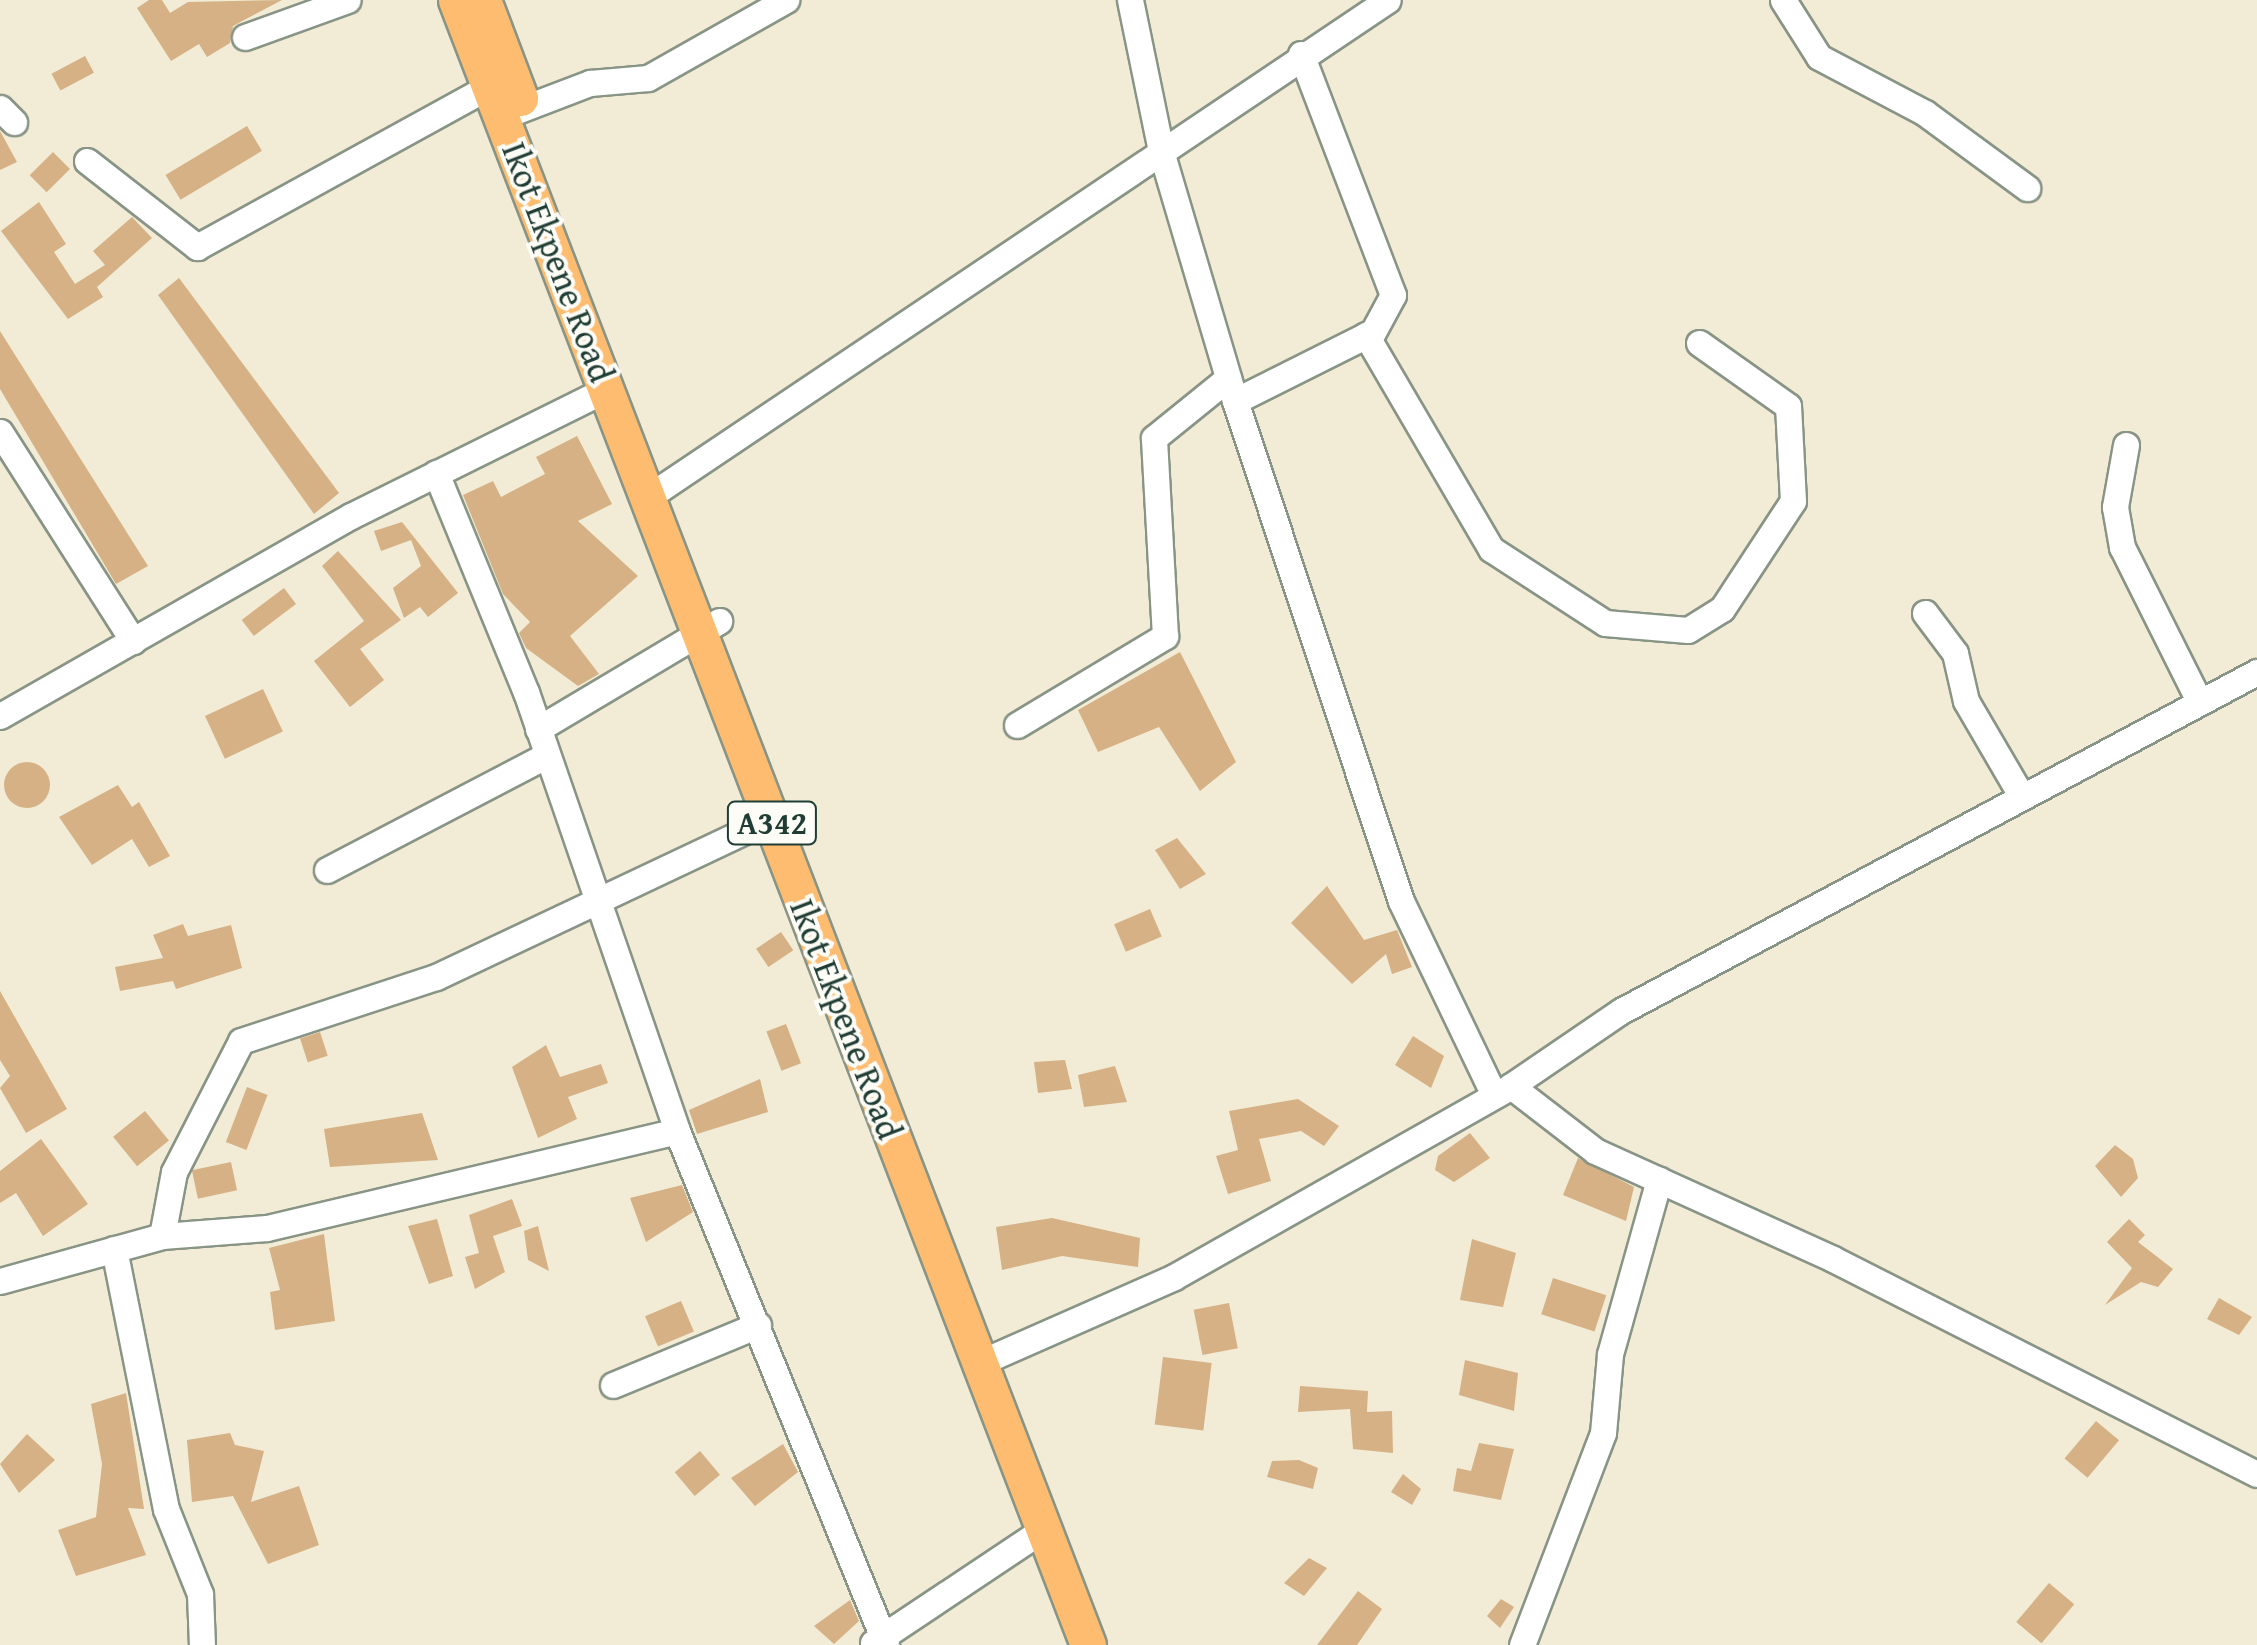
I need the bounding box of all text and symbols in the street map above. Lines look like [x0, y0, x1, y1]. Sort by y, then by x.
street label: Ikot Ekpene Road [493, 136, 623, 388]
road number: A342 [724, 796, 820, 850]
street label: Ikot Ekpene Road [781, 893, 911, 1145]

